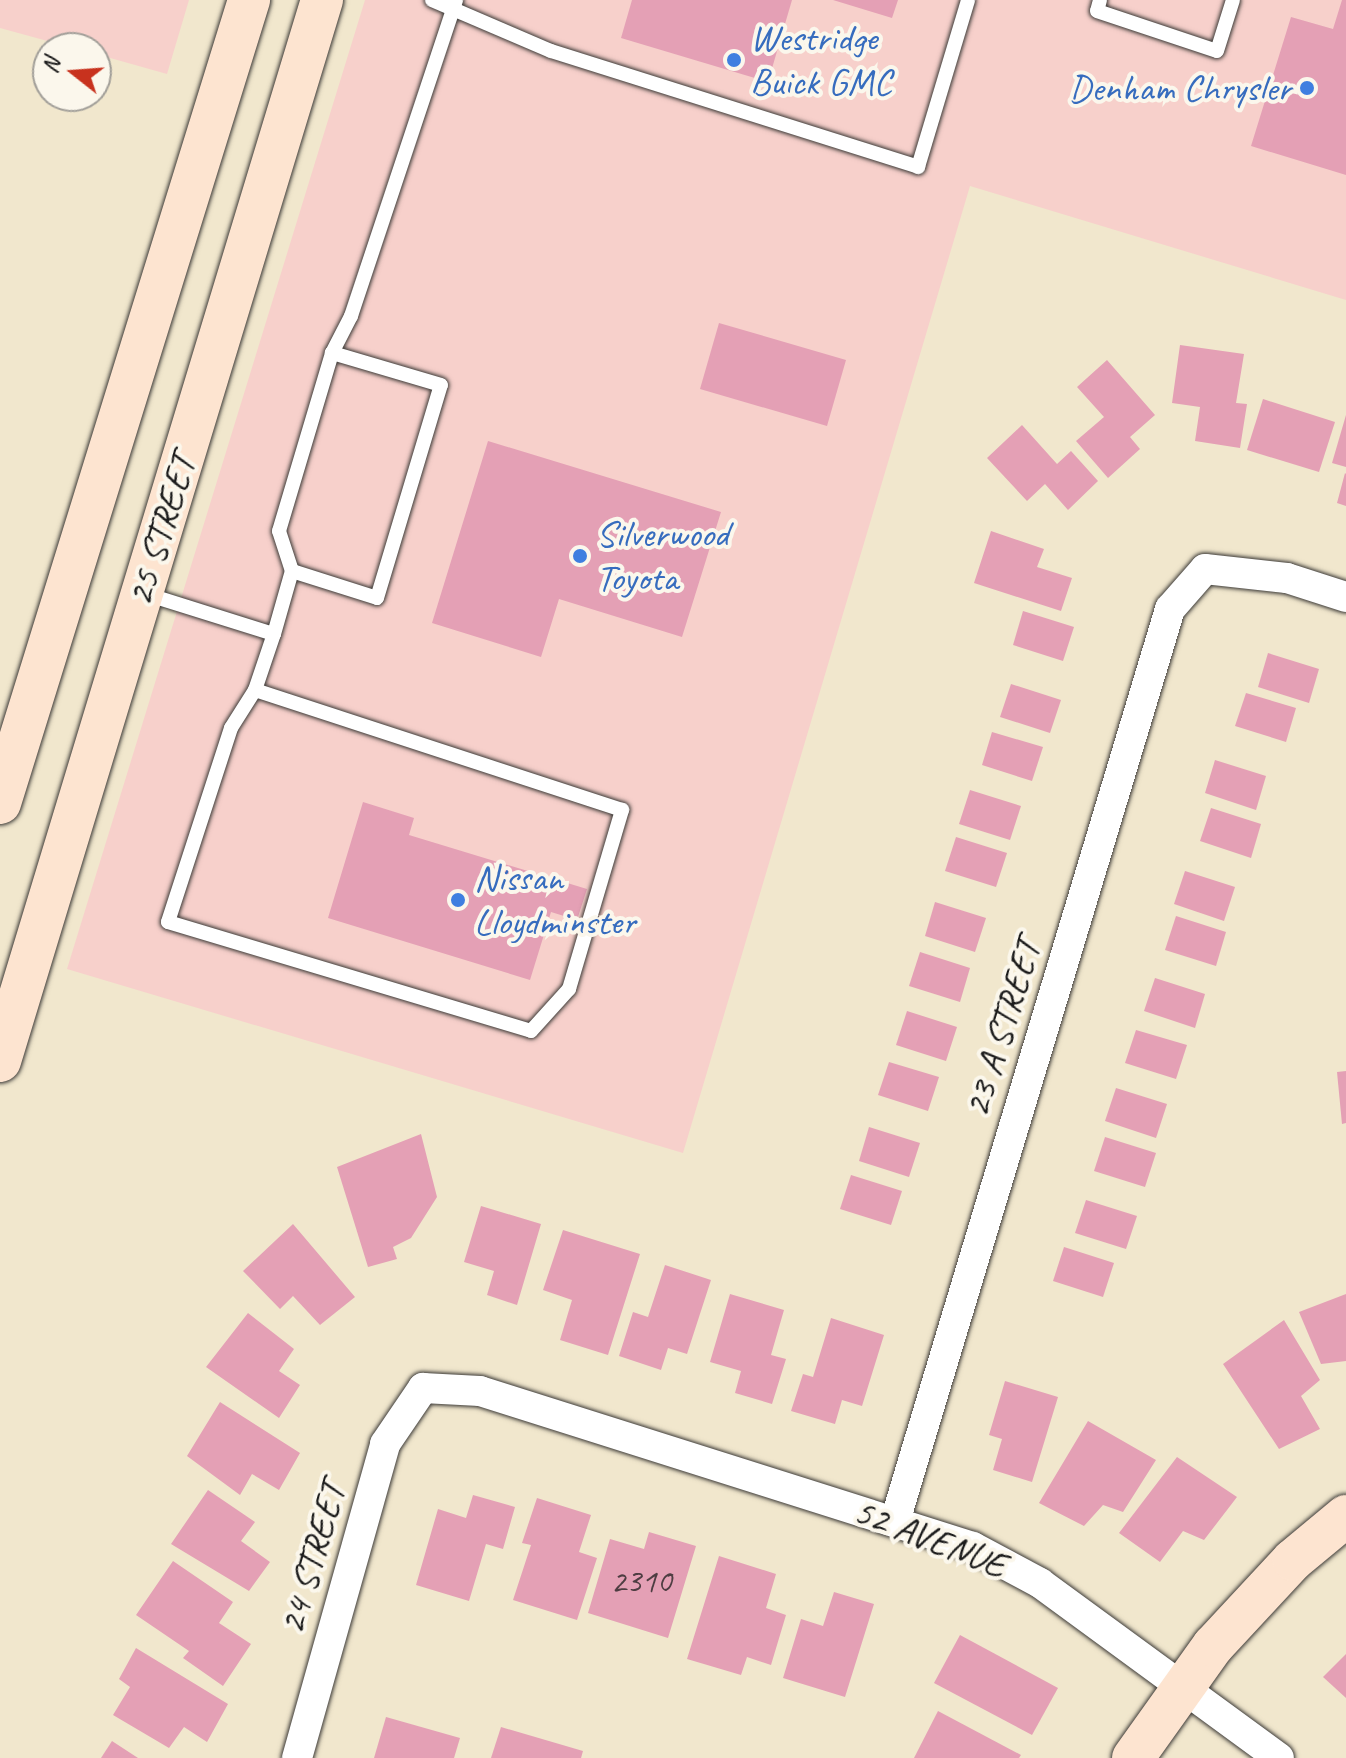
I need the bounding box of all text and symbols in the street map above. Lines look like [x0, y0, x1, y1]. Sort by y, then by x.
place label: Westridge Buick GMC [750, 15, 891, 104]
north arrow [32, 32, 112, 112]
marker: Westridge Buick GMC [725, 51, 743, 69]
text: N [36, 55, 66, 76]
place label: Denham Chrysler [1069, 65, 1291, 111]
marker: Denham Chrysler [1298, 79, 1316, 97]
street label: 25 STREET [116, 449, 206, 611]
place label: Silverwood Toyota [596, 511, 729, 600]
marker: Silverwood Toyota [571, 547, 589, 565]
place label: Nissan Lloydminster [474, 855, 635, 944]
marker: Nissan Lloydminster [449, 891, 467, 909]
street label: 23 A STREET [953, 934, 1051, 1122]
street label: 24 STREET [269, 1477, 355, 1639]
street label: 52 AVENUE [848, 1488, 1012, 1588]
house number: 2310 [610, 1561, 672, 1601]

